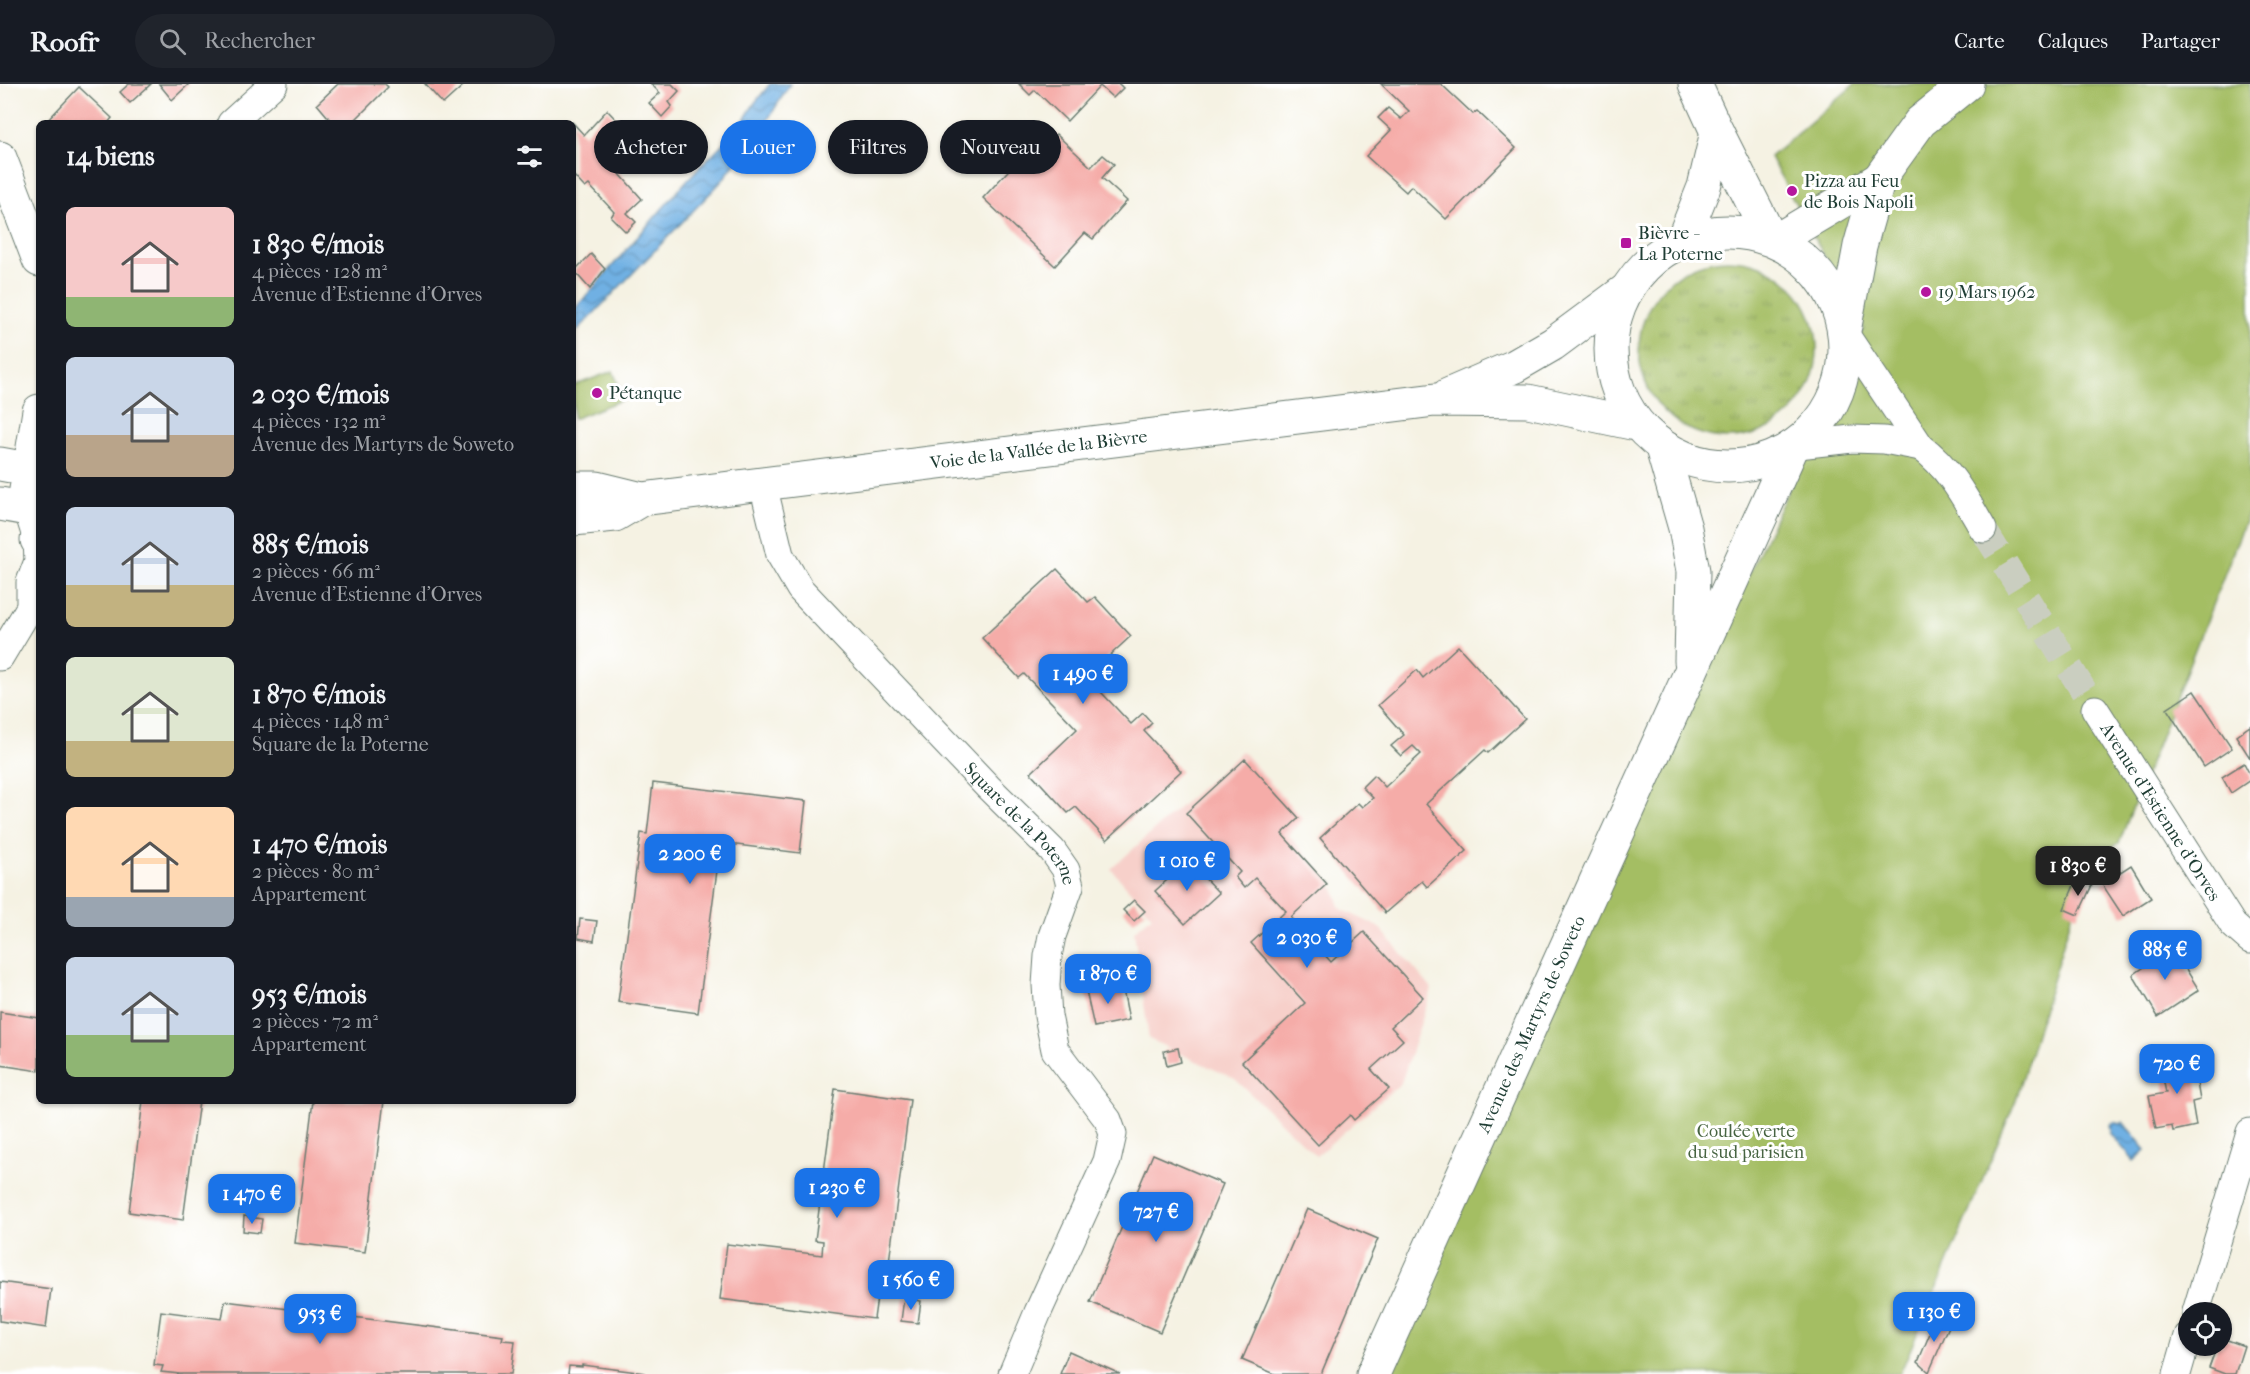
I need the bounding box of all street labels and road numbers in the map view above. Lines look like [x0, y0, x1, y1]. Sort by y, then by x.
street label: Voie de la Vallée de la Bièvre [928, 426, 1149, 474]
street label: Avenue d'Estienne d'Orves [2095, 718, 2225, 905]
street label: Square de la Poterne [959, 758, 1079, 887]
street label: Avenue des Martyrs de Soweto [1473, 912, 1590, 1137]

